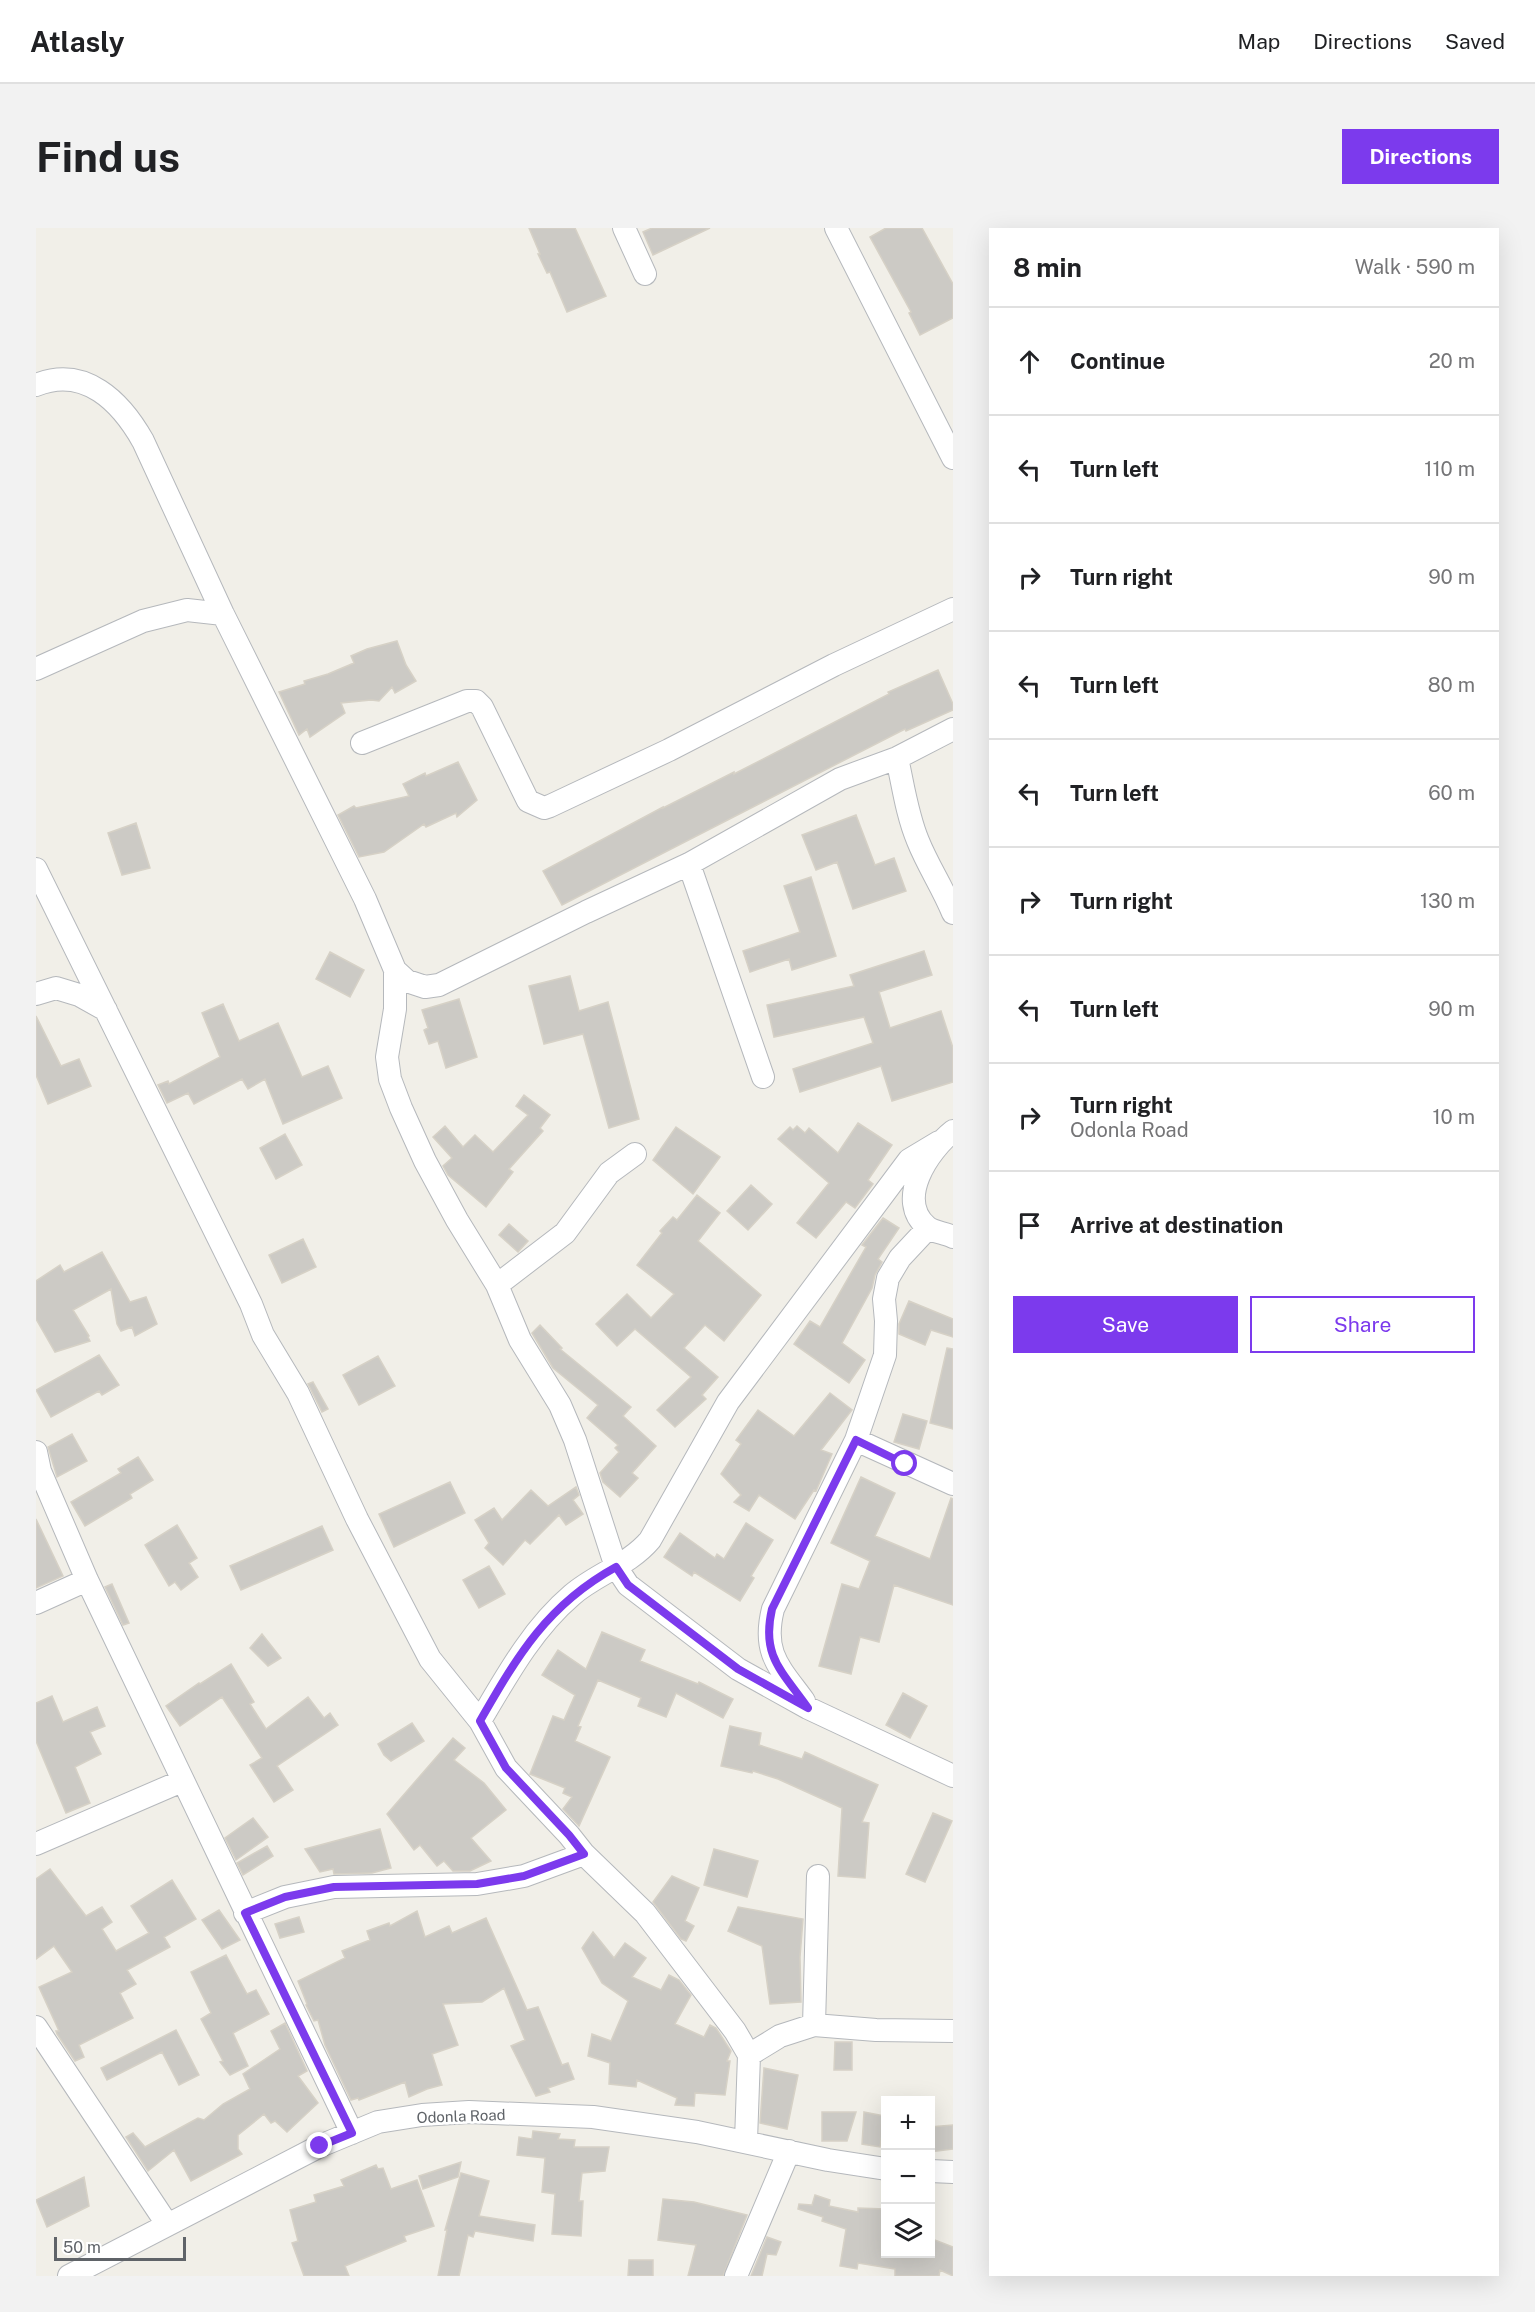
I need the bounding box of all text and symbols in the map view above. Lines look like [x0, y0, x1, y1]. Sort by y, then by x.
text: Atlasly [30, 25, 124, 58]
text: Map [1238, 29, 1280, 54]
text: Directions [1313, 29, 1412, 54]
text: Saved [1445, 29, 1505, 54]
button: Directions [1342, 129, 1499, 184]
text: Find us [36, 132, 180, 181]
text: 8 min [1013, 252, 1082, 283]
text: Walk · 590 m [1355, 255, 1475, 279]
icon: ahead [1013, 345, 1046, 378]
text: Continue [1070, 348, 1165, 374]
text: 20 m [1429, 349, 1475, 373]
icon: left [1013, 453, 1046, 486]
text: Turn left [1070, 456, 1159, 482]
text: 110 m [1424, 457, 1475, 481]
icon: right [1013, 561, 1046, 594]
text: Turn right [1070, 564, 1173, 590]
text: 90 m [1428, 565, 1475, 589]
icon: left [1013, 669, 1046, 702]
text: Turn left [1070, 672, 1159, 698]
text: 80 m [1428, 673, 1475, 697]
icon: left [1013, 777, 1046, 810]
text: Turn left [1070, 780, 1159, 806]
text: 60 m [1428, 781, 1475, 805]
icon: right [1013, 885, 1046, 918]
text: Turn right [1070, 888, 1173, 914]
text: 130 m [1420, 889, 1475, 913]
icon: left [1013, 993, 1046, 1026]
text: Turn left [1070, 996, 1159, 1022]
text: 90 m [1428, 997, 1475, 1021]
text: Turn right [1070, 1092, 1173, 1118]
icon: right [1013, 1101, 1046, 1134]
text: 10 m [1432, 1105, 1475, 1129]
text: Odonla Road [1070, 1118, 1189, 1142]
icon: arrive [1013, 1209, 1046, 1242]
text: Arrive at destination [1070, 1212, 1283, 1238]
button: Save [1013, 1296, 1238, 1353]
button: Share [1250, 1296, 1475, 1353]
route start [891, 1450, 917, 1476]
map controls [881, 2096, 935, 2258]
button: + [881, 2096, 935, 2150]
street label: Odonla Road [416, 2106, 506, 2126]
route end [306, 2132, 332, 2158]
button: − [881, 2150, 935, 2204]
button: layers [881, 2204, 935, 2258]
scale bar [54, 2234, 186, 2262]
text: 50 m [63, 2238, 101, 2257]

